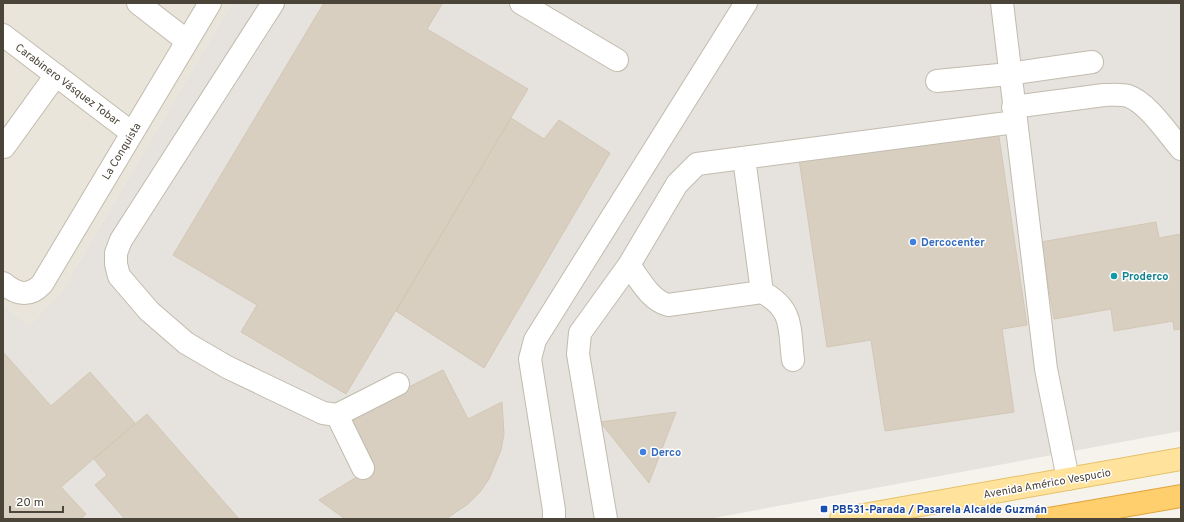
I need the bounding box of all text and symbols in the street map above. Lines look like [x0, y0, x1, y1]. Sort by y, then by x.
street label: Carabinero Vásquez Tobar [12, 41, 123, 129]
street label: La Conquista [99, 120, 144, 183]
place label: Dercocenter [921, 236, 985, 250]
marker: Dercocenter [908, 237, 918, 247]
place label: Proderco [1122, 270, 1169, 284]
marker: Proderco [1109, 271, 1119, 281]
place label: Derco [651, 446, 681, 460]
marker: Derco [638, 447, 648, 457]
street label: Avenida Américo Vespucio [982, 466, 1112, 502]
scale bar [10, 488, 63, 514]
text: 20 m [16, 495, 44, 511]
place label: PB531-Parada / Pasarela Alcalde Guzmán [832, 503, 1047, 517]
marker: PB531-Parada / Pasarela Alcalde Guzmán [819, 504, 829, 514]

